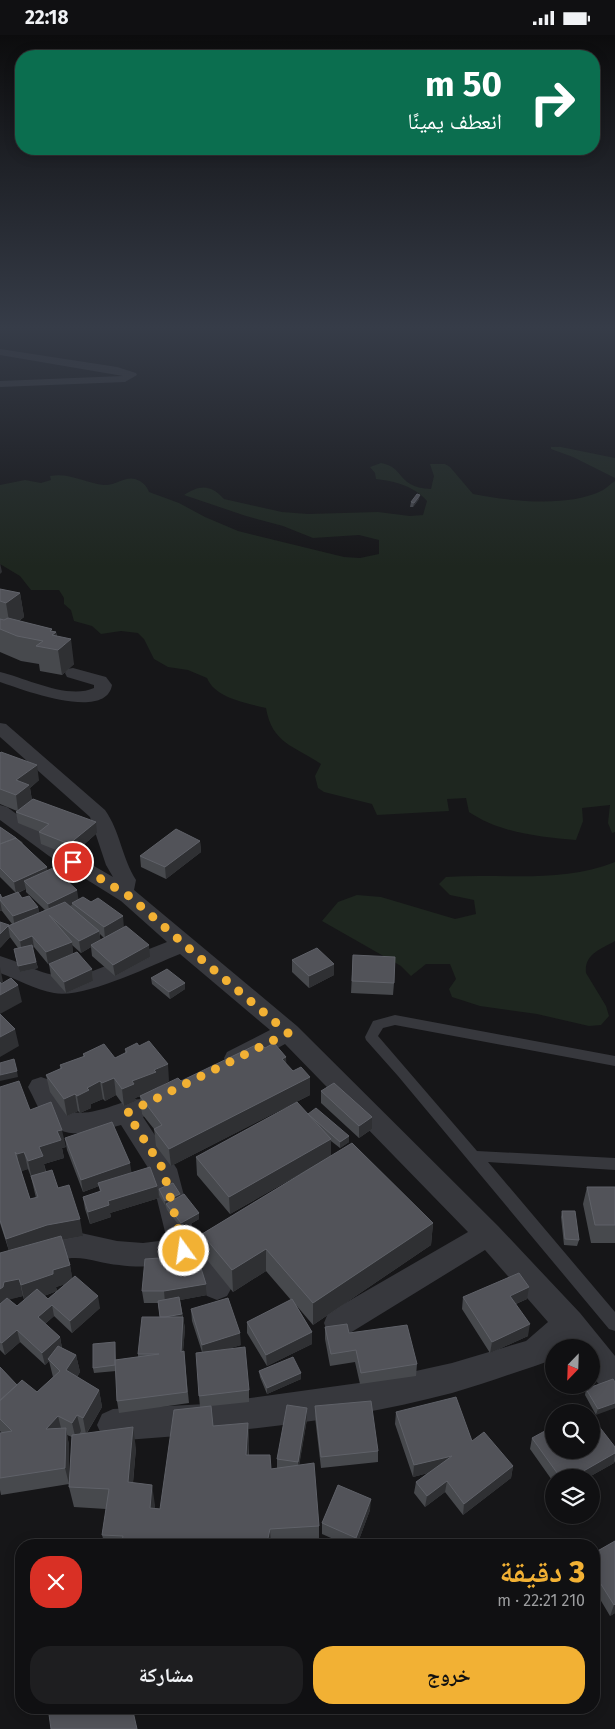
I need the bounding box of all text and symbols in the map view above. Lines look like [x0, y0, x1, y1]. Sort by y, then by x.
text: 22:18 [25, 6, 68, 29]
text: 50 m [425, 63, 502, 105]
icon: right [520, 70, 585, 135]
text: انعطف يمينًا [407, 108, 502, 135]
pin [52, 841, 94, 883]
icon: arrive [59, 848, 87, 876]
position arrow [157, 1224, 209, 1276]
north arrow [545, 1339, 600, 1394]
map controls [545, 1339, 600, 1524]
button: search [545, 1404, 600, 1459]
button: layers [545, 1469, 600, 1524]
text: 3 دقيقة [499, 1554, 585, 1590]
button: close [30, 1556, 82, 1608]
text: 210 m · 22:21 [497, 1591, 585, 1610]
button: مشاركة [30, 1646, 303, 1704]
button: خروج [313, 1646, 585, 1704]

